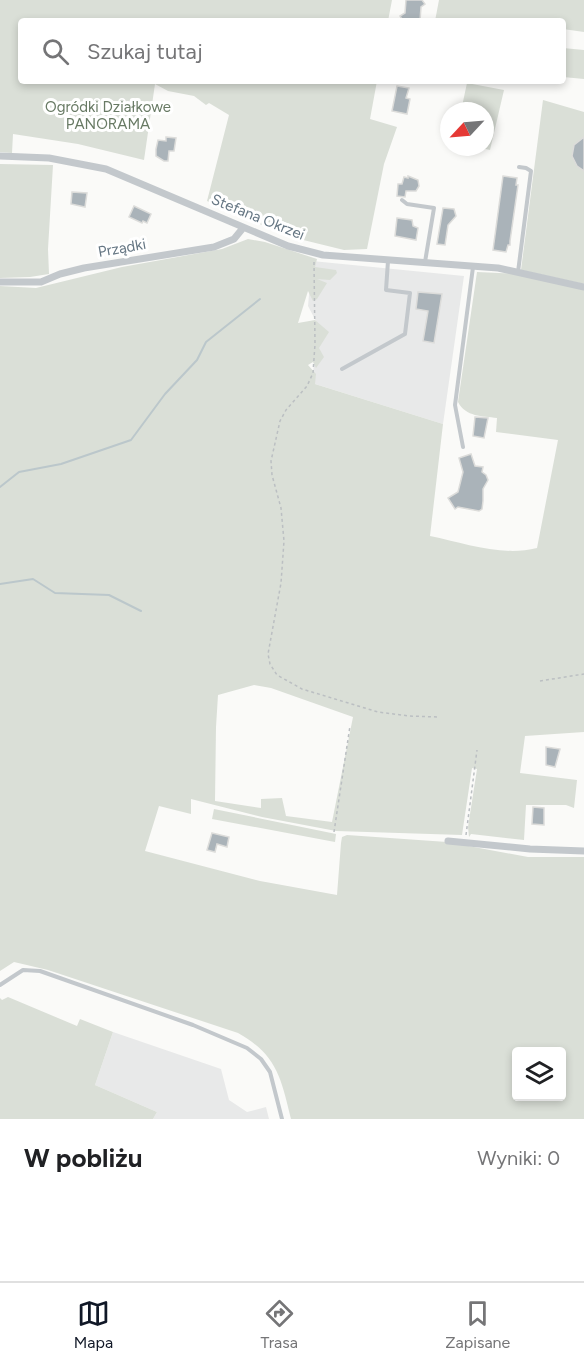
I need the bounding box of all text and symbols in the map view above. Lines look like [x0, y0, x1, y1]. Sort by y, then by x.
search box [18, 18, 566, 84]
icon: search [39, 35, 72, 68]
text: Szukaj tutaj [87, 38, 203, 65]
park label: Ogródki Działkowe PANORAMA [45, 98, 171, 133]
north arrow [440, 102, 494, 156]
street label: Stefana Okrzei [209, 190, 307, 244]
street label: Prządki [97, 235, 147, 261]
map controls [512, 1047, 566, 1101]
button: layers [512, 1047, 566, 1101]
text: W pobliżu [24, 1142, 142, 1174]
text: Wyniki: 0 [477, 1146, 560, 1170]
tab: Mapa [74, 1297, 113, 1352]
tab: Trasa [261, 1297, 298, 1352]
tab: Zapisane [445, 1297, 510, 1352]

